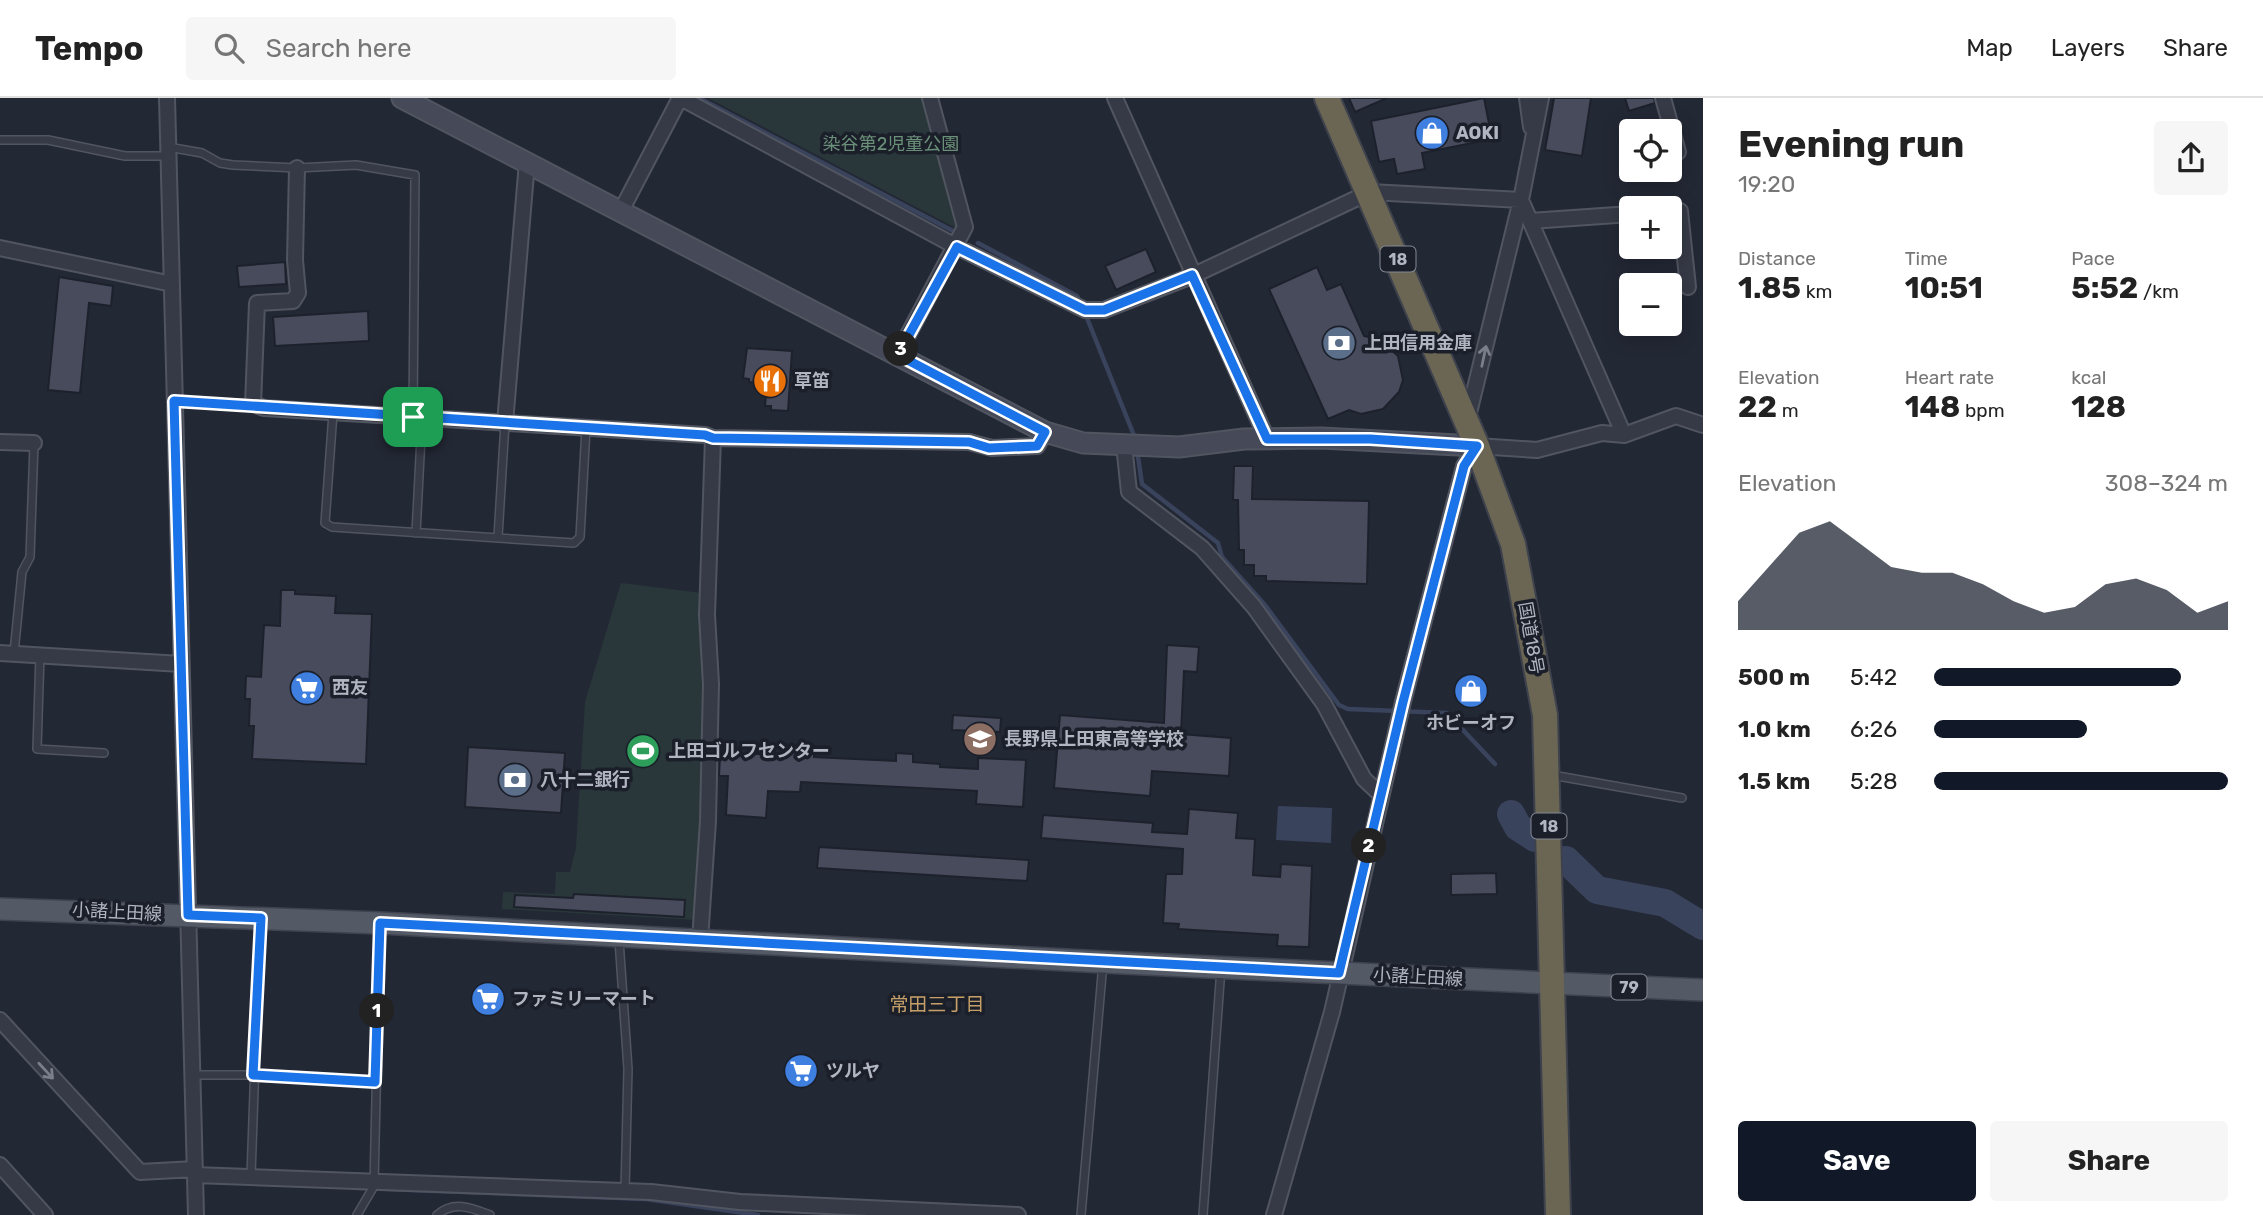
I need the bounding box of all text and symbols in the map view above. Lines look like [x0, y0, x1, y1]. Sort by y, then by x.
search box [186, 17, 676, 80]
text: Tempo [35, 29, 144, 68]
icon: search [210, 29, 248, 67]
text: Search here [266, 33, 412, 64]
text: Map [1966, 34, 2013, 62]
text: Layers [2051, 34, 2125, 62]
text: Share [2163, 34, 2228, 62]
shop icon: AOKI [1413, 114, 1451, 152]
map controls [1619, 119, 1682, 336]
button: locate [1619, 119, 1682, 182]
text: Evening run [1738, 121, 1964, 167]
button: share [2154, 121, 2228, 195]
place label: AOKI [1456, 122, 1499, 144]
park label: 染谷第2児童公園 [823, 133, 959, 155]
text: 19:20 [1738, 170, 1795, 198]
button: + [1619, 196, 1682, 259]
road number: 18 [1380, 246, 1416, 272]
text: Distance [1738, 247, 1816, 270]
text: Time [1905, 247, 1948, 270]
text: Pace [2071, 247, 2115, 270]
text: 1.85 [1738, 270, 1801, 306]
text: 10:51 [1905, 270, 1983, 306]
text: 5:52 [2071, 270, 2138, 306]
button: − [1619, 273, 1682, 336]
text: km [1801, 280, 1832, 303]
text: /km [2138, 280, 2179, 303]
bank icon: 上田信用金庫 [1320, 324, 1358, 362]
pin: 3 [884, 331, 918, 366]
place label: 上田信用金庫 [1364, 332, 1472, 354]
text: 3 [894, 337, 907, 360]
one-way arrow [1477, 345, 1491, 368]
restaurant icon: 草笛 [751, 362, 789, 400]
text: Elevation [1738, 366, 1819, 389]
text: Heart rate [1905, 366, 1994, 389]
text: kcal [2071, 366, 2106, 389]
place label: 草笛 [794, 370, 830, 392]
pin [383, 387, 443, 447]
text: 22 [1738, 389, 1777, 425]
text: 148 [1905, 389, 1960, 425]
text: 128 [2071, 389, 2126, 425]
icon: arrive [394, 398, 432, 436]
text: m [1777, 399, 1799, 422]
text: bpm [1960, 399, 2005, 422]
text: Elevation [1738, 469, 1837, 497]
text: 308–324 m [2105, 469, 2228, 497]
street label: 国道18号 [1514, 600, 1548, 676]
text: 500 m [1738, 663, 1810, 691]
text: 5:42 [1850, 663, 1897, 691]
supermarket icon: 西友 [288, 669, 326, 707]
shop icon: ホビーオフ [1452, 672, 1490, 710]
place label: 西友 [332, 677, 368, 699]
place label: ホビーオフ [1426, 712, 1516, 734]
text: 1.0 km [1738, 715, 1811, 743]
text: 6:26 [1850, 715, 1897, 743]
school or university icon: 長野県上田東高等学校 [961, 720, 999, 758]
place label: 長野県上田東高等学校 [1004, 728, 1184, 750]
sports icon: 上田ゴルフセンター [624, 732, 662, 770]
place label: 上田ゴルフセンター [668, 740, 830, 762]
bank icon: 八十二銀行 [496, 761, 534, 799]
text: 1.5 km [1738, 767, 1810, 795]
text: 5:28 [1850, 767, 1898, 795]
place label: 八十二銀行 [540, 769, 630, 791]
road number: 18 [1532, 814, 1566, 838]
pin: 2 [1352, 828, 1386, 864]
text: 2 [1362, 834, 1375, 857]
street label: 小諸上田線 [71, 899, 163, 925]
street label: 小諸上田線 [1372, 964, 1464, 990]
road number: 79 [1612, 974, 1646, 1000]
supermarket icon: ファミリーマート [469, 980, 507, 1018]
place label: ファミリーマート [512, 988, 656, 1010]
pin: 1 [360, 993, 394, 1028]
district label: 常田三丁目 [889, 993, 985, 1016]
text: 1 [372, 999, 381, 1022]
supermarket icon: ツルヤ [782, 1052, 820, 1090]
place label: ツルヤ [826, 1060, 880, 1082]
one-way arrow [38, 1062, 54, 1080]
button: Save [1738, 1121, 1976, 1201]
button: Share [1990, 1121, 2228, 1201]

